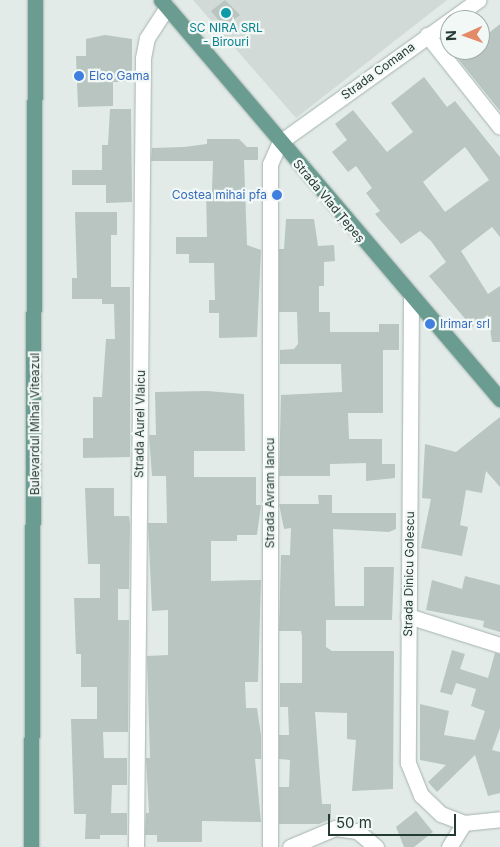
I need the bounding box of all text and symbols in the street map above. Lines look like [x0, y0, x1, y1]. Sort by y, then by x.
marker: SC NIRA SRL - Birouri [220, 7, 232, 19]
north arrow [440, 10, 490, 60]
place label: SC NIRA SRL - Birouri [189, 21, 263, 49]
text: N [442, 30, 459, 41]
street label: Strada Comana [338, 39, 418, 103]
place label: Elco Gama [89, 69, 149, 83]
marker: Elco Gama [73, 70, 85, 82]
street label: Strada Vlad Țepeș [290, 157, 368, 245]
place label: Costea mihai pfa [172, 188, 267, 202]
marker: Costea mihai pfa [271, 189, 283, 201]
place label: Irimar srl [440, 317, 490, 331]
marker: Irimar srl [424, 318, 436, 330]
street label: Bulevardul Mihai Viteazul [28, 353, 42, 495]
street label: Strada Aurel Vlaicu [132, 370, 148, 478]
street label: Strada Avram Iancu [263, 438, 277, 548]
street label: Strada Dinicu Golescu [401, 511, 417, 637]
scale bar [330, 804, 458, 836]
text: 50 m [336, 813, 372, 832]

